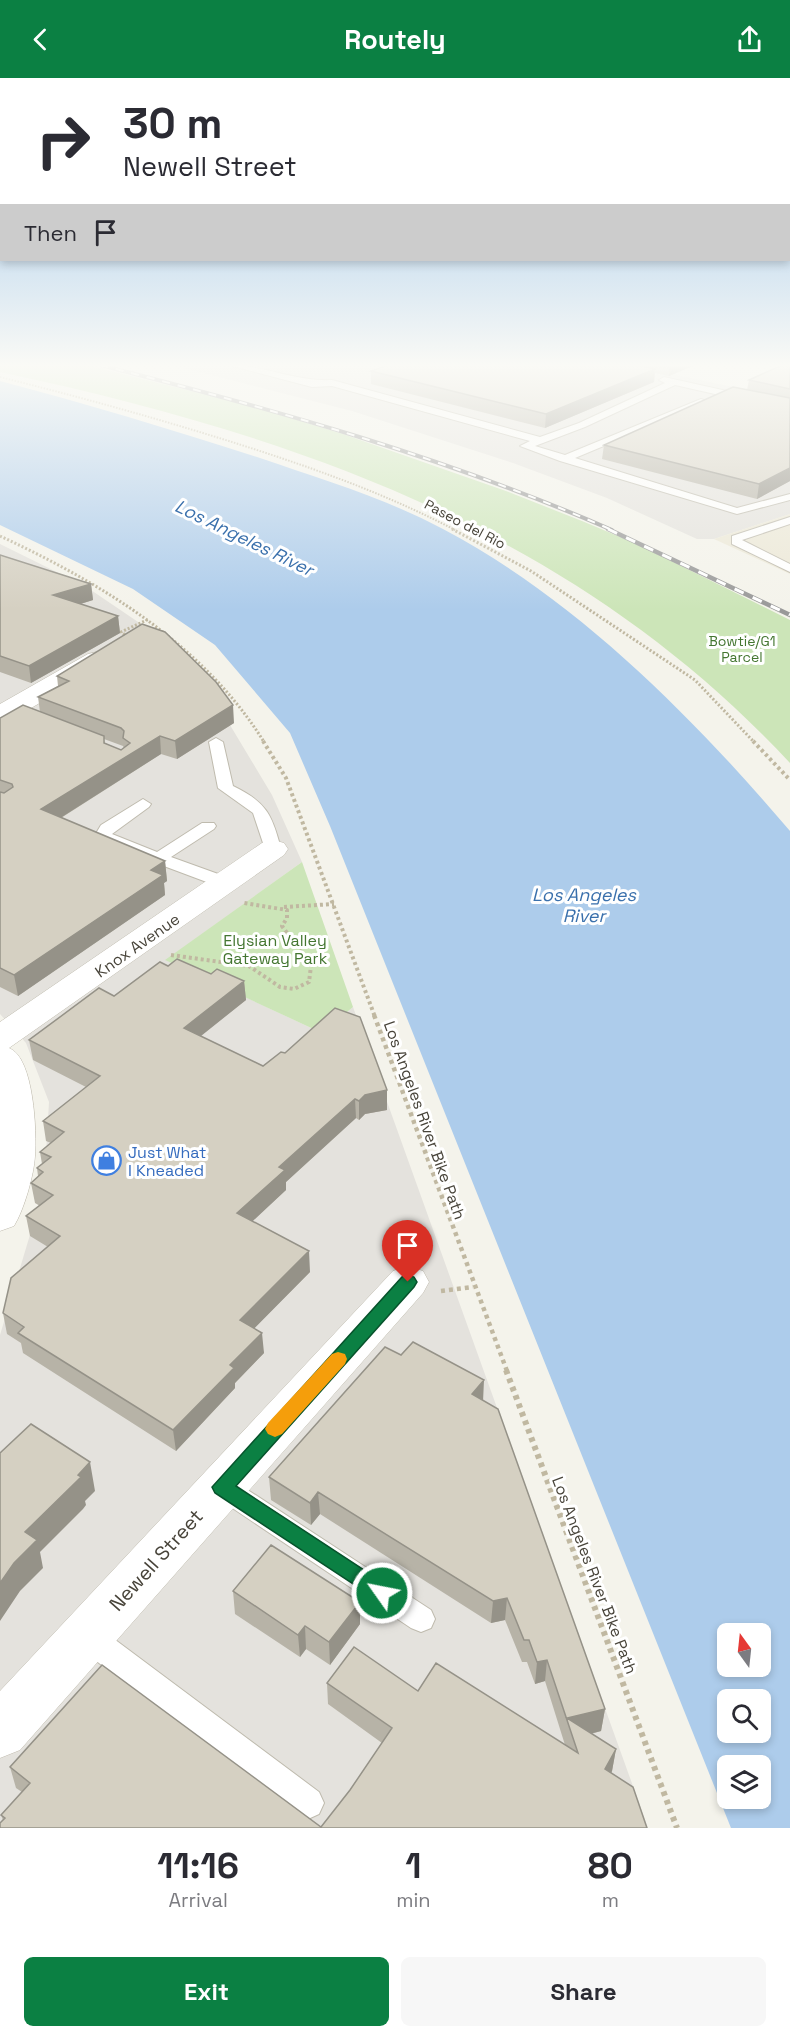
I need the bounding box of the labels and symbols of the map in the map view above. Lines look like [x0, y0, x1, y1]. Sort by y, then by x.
water label: Los Angeles River [171, 494, 319, 582]
street label: Paseo del Rio [421, 495, 509, 553]
park label: Bowtie/G1 Parcel [708, 632, 776, 666]
water label: Los Angeles River [532, 883, 636, 927]
street label: Knox Avenue [91, 908, 184, 982]
park label: Elysian Valley Gateway Park [223, 930, 328, 969]
street label: Los Angeles River Bike Path [379, 1018, 470, 1222]
place label: Just What I Kneaded [128, 1142, 206, 1181]
shop icon: Just What I Kneaded [91, 1145, 123, 1177]
pin [382, 1220, 433, 1282]
street label: Los Angeles River Bike Path [547, 1473, 642, 1677]
street label: Newell Street [103, 1503, 209, 1617]
position arrow [350, 1561, 414, 1625]
north arrow [717, 1623, 771, 1677]

